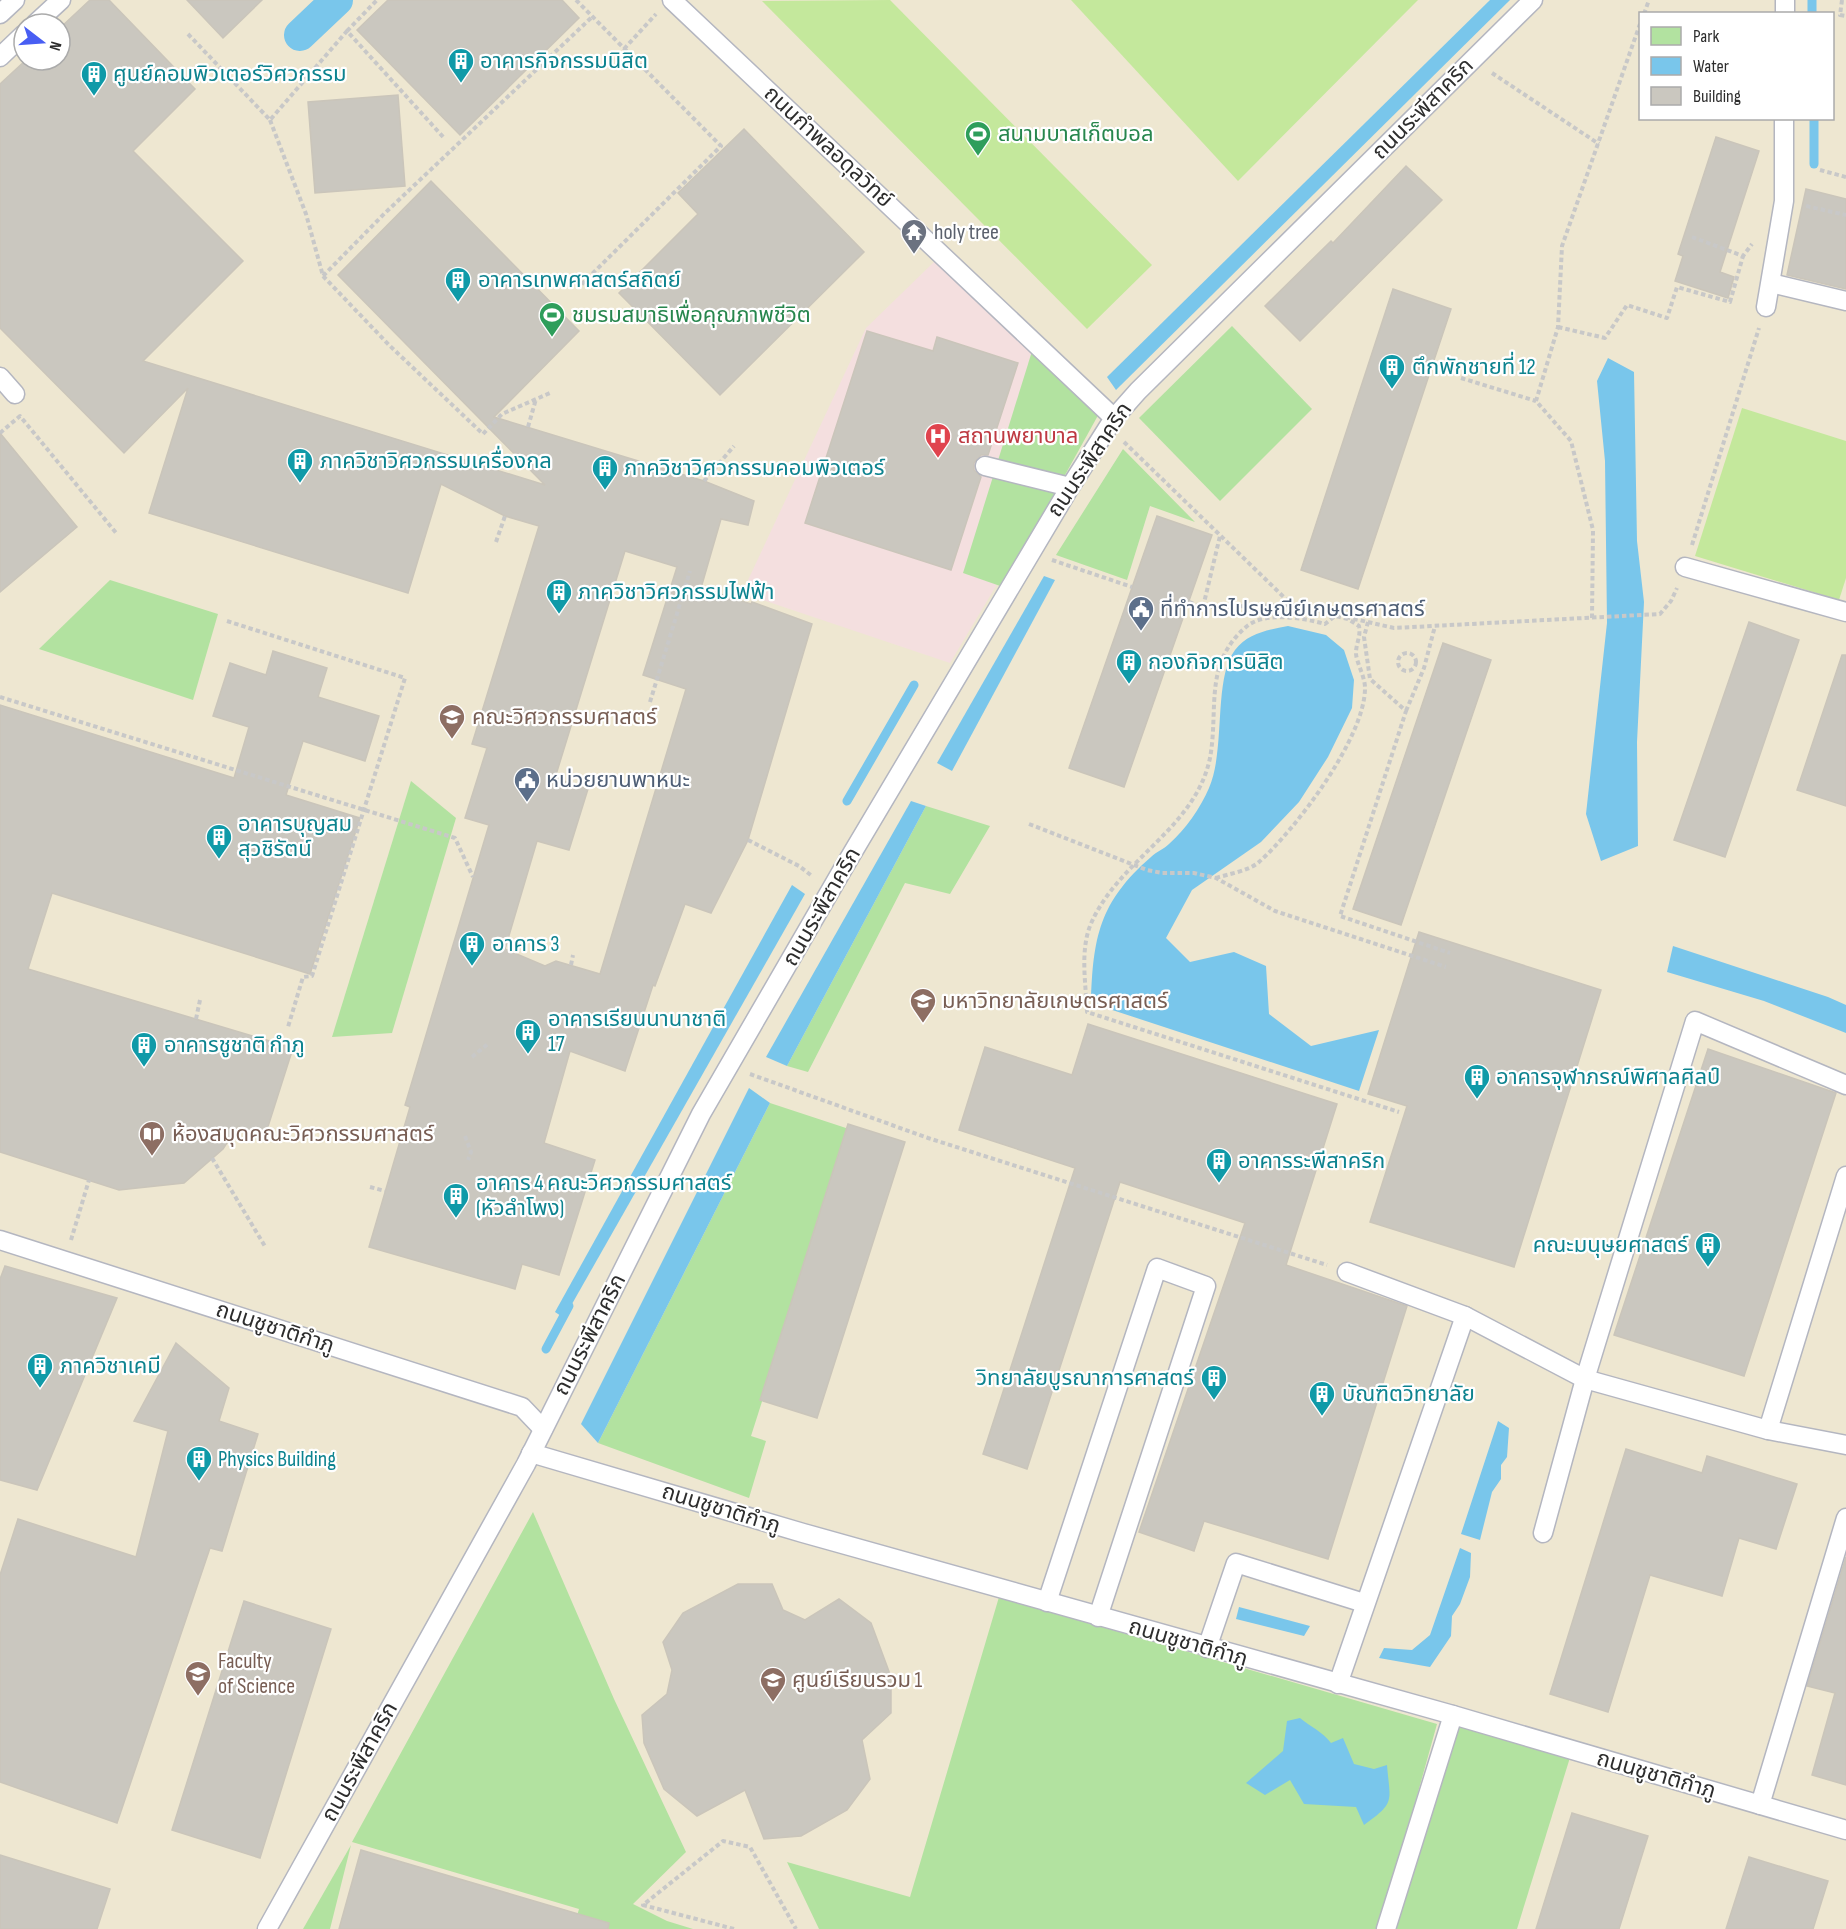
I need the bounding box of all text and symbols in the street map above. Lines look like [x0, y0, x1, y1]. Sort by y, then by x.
north arrow [12, 12, 72, 72]
legend [1639, 12, 1834, 120]
text: Park [1693, 26, 1719, 47]
text: N [45, 39, 65, 53]
building icon: อาคารกิจกรรมนิสิต [446, 46, 476, 84]
place label: อาคารกิจกรรมนิสิต [480, 48, 648, 75]
street label: ถนนระพีสาคริก [1367, 53, 1479, 165]
text: Water [1693, 56, 1729, 77]
building icon: ศูนย์คอมพิวเตอร์วิศวกรรม [79, 59, 109, 97]
place label: ศูนย์คอมพิวเตอร์วิศวกรรม [113, 61, 346, 88]
street label: ถนนกำพลอดุลวิทย์ [758, 80, 898, 214]
text: Building [1693, 86, 1741, 107]
sports icon: สนามบาสเก็ตบอล [963, 119, 993, 157]
place label: สนามบาสเก็ตบอล [998, 121, 1153, 148]
temple icon: holy tree [899, 217, 929, 255]
place label: holy tree [934, 219, 999, 246]
building icon: อาคารเทพศาสตร์สถิตย์ [443, 265, 473, 303]
place label: อาคารเทพศาสตร์สถิตย์ [478, 267, 681, 294]
place label: ชมรมสมาธิเพื่อคุณภาพชีวิต [572, 299, 811, 329]
sports icon: ชมรมสมาธิเพื่อคุณภาพชีวิต [537, 300, 567, 338]
place label: ตึกพักชายที่ 12 [1412, 351, 1536, 381]
building icon: ตึกพักชายที่ 12 [1377, 352, 1407, 390]
street label: ถนนระพีสาคริก [1042, 397, 1138, 523]
hospital icon: สถานพยาบาล [923, 421, 953, 459]
place label: สถานพยาบาล [958, 423, 1078, 450]
place label: ภาควิชาวิศวกรรมเครื่องกล [320, 445, 552, 475]
building icon: ภาควิชาวิศวกรรมเครื่องกล [285, 446, 315, 484]
building icon: ภาควิชาวิศวกรรมคอมพิวเตอร์ [590, 453, 620, 491]
place label: ภาควิชาวิศวกรรมคอมพิวเตอร์ [624, 455, 886, 482]
building icon: ภาควิชาวิศวกรรมไฟฟ้า [544, 577, 574, 615]
place label: ภาควิชาวิศวกรรมไฟฟ้า [578, 579, 774, 606]
place label: ที่ทำการไปรษณีย์เกษตรศาสตร์ [1160, 593, 1426, 623]
public building icon: ที่ทำการไปรษณีย์เกษตรศาสตร์ [1126, 594, 1156, 632]
building icon: กองกิจการนิสิต [1114, 647, 1144, 685]
place label: กองกิจการนิสิต [1148, 649, 1283, 676]
school or university icon: คณะวิศวกรรมศาสตร์ [437, 702, 467, 740]
place label: คณะวิศวกรรมศาสตร์ [472, 704, 658, 731]
public building icon: หน่วยยานพาหนะ [512, 765, 542, 803]
place label: หน่วยยานพาหนะ [546, 767, 690, 794]
place label: อาคารบุญสม สุวชิรัตน์ [238, 811, 352, 863]
building icon: อาคารบุญสม สุวชิรัตน์ [204, 822, 234, 860]
street label: ถนนระพีสาคริก [777, 843, 867, 971]
building icon: อาคาร 3 [457, 929, 487, 967]
place label: อาคาร 3 [492, 931, 559, 958]
school or university icon: มหาวิทยาลัยเกษตรศาสตร์ [908, 986, 938, 1024]
place label: มหาวิทยาลัยเกษตรศาสตร์ [942, 988, 1169, 1015]
place label: อาคารเรียนนานาชาติ 17 [548, 1006, 726, 1058]
building icon: อาคารเรียนนานาชาติ 17 [513, 1017, 543, 1055]
building icon: อาคารชูชาติ กำภู [129, 1030, 159, 1068]
place label: อาคารชูชาติ กำภู [164, 1032, 305, 1059]
building icon: อาคารจุฬาภรณ์พิศาลศิลป์ [1462, 1062, 1492, 1100]
place label: อาคารจุฬาภรณ์พิศาลศิลป์ [1496, 1064, 1720, 1091]
library icon: ห้องสมุดคณะวิศวกรรมศาสตร์ [137, 1119, 167, 1157]
place label: ห้องสมุดคณะวิศวกรรมศาสตร์ [172, 1121, 435, 1148]
building icon: อาคารระพีสาคริก [1204, 1146, 1234, 1184]
place label: อาคารระพีสาคริก [1238, 1148, 1385, 1175]
place label: อาคาร 4 คณะวิศวกรรมศาสตร์ (หัวลำโพง) [476, 1170, 733, 1222]
building icon: อาคาร 4 คณะวิศวกรรมศาสตร์ (หัวลำโพง) [441, 1181, 471, 1219]
building icon: คณะมนุษยศาสตร์ [1693, 1230, 1723, 1268]
place label: คณะมนุษยศาสตร์ [1533, 1232, 1689, 1259]
street label: ถนนระพีสาคริก [548, 1270, 632, 1400]
street label: ถนนชูชาติกำภู [212, 1296, 338, 1360]
building icon: ภาควิชาเคมี [25, 1351, 55, 1389]
place label: ภาควิชาเคมี [60, 1353, 161, 1380]
building icon: วิทยาลัยบูรณาการศาสตร์ [1199, 1363, 1229, 1401]
place label: วิทยาลัยบูรณาการศาสตร์ [975, 1365, 1195, 1392]
building icon: บัณฑิตวิทยาลัย [1307, 1379, 1337, 1417]
place label: บัณฑิตวิทยาลัย [1342, 1381, 1475, 1408]
building icon: Physics Building [184, 1444, 214, 1482]
place label: Physics Building [218, 1446, 336, 1473]
street label: ถนนชูชาติกำภู [658, 1478, 784, 1540]
street label: ถนนชูชาติกำภู [1125, 1613, 1251, 1673]
place label: Faculty of Science [218, 1648, 295, 1700]
school or university icon: Faculty of Science [183, 1659, 213, 1697]
school or university icon: ศูนย์เรียนรวม 1 [758, 1665, 788, 1703]
place label: ศูนย์เรียนรวม 1 [792, 1667, 922, 1694]
street label: ถนนระพีสาคริก [316, 1697, 404, 1827]
street label: ถนนชูชาติกำภู [1593, 1745, 1719, 1805]

